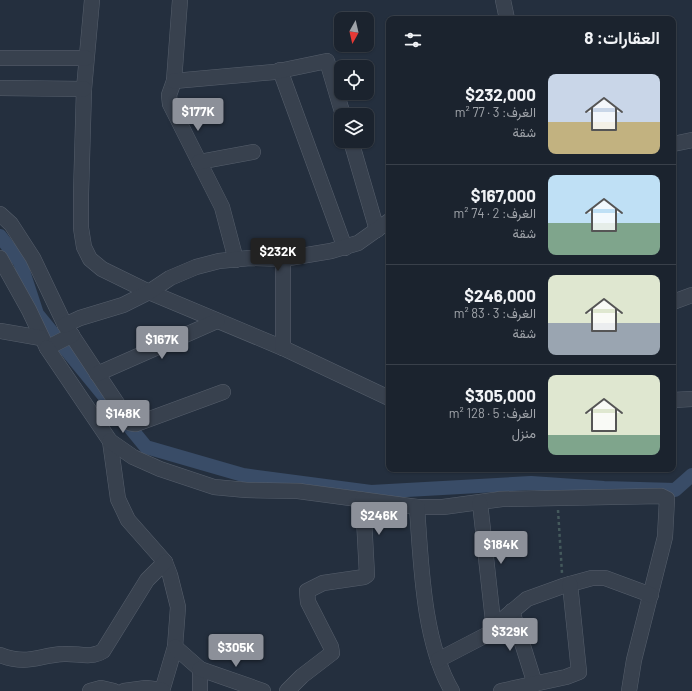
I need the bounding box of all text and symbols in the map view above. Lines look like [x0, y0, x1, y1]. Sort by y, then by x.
north arrow [334, 12, 374, 52]
map controls [334, 12, 374, 148]
text: العقارات: 8 [584, 27, 660, 47]
icon: filters [402, 29, 424, 51]
button: locate [334, 60, 374, 100]
text: $232,000 [465, 84, 536, 104]
icon: home [580, 90, 628, 138]
pin: $177K [170, 98, 226, 132]
text: $177K [181, 103, 215, 119]
text: الغرف: 3 · 77 m² [455, 104, 536, 120]
button: layers [334, 108, 374, 148]
text: شقة [513, 124, 536, 140]
text: $167,000 [471, 185, 536, 205]
icon: home [580, 191, 628, 239]
text: الغرف: 2 · 74 m² [454, 205, 536, 221]
text: شقة [513, 225, 536, 241]
pin: $232K [250, 238, 306, 272]
text: $232K [260, 243, 296, 259]
text: $246,000 [464, 285, 536, 305]
icon: home [580, 291, 628, 339]
text: الغرف: 3 · 83 m² [454, 305, 536, 321]
text: شقة [513, 325, 536, 341]
pin: $167K [134, 326, 190, 360]
text: $167K [145, 331, 179, 347]
text: $305,000 [465, 385, 536, 405]
icon: home [580, 391, 628, 439]
pin: $148K [95, 400, 151, 434]
text: $148K [105, 405, 141, 421]
text: الغرف: 5 · 128 m² [449, 405, 536, 421]
text: منزل [512, 425, 536, 441]
pin: $246K [351, 502, 407, 536]
text: $246K [360, 507, 398, 523]
pin: $184K [473, 531, 529, 565]
text: $184K [483, 536, 519, 552]
pin: $329K [482, 618, 538, 652]
text: $329K [492, 623, 528, 639]
pin: $305K [208, 634, 264, 668]
text: $305K [217, 639, 255, 655]

